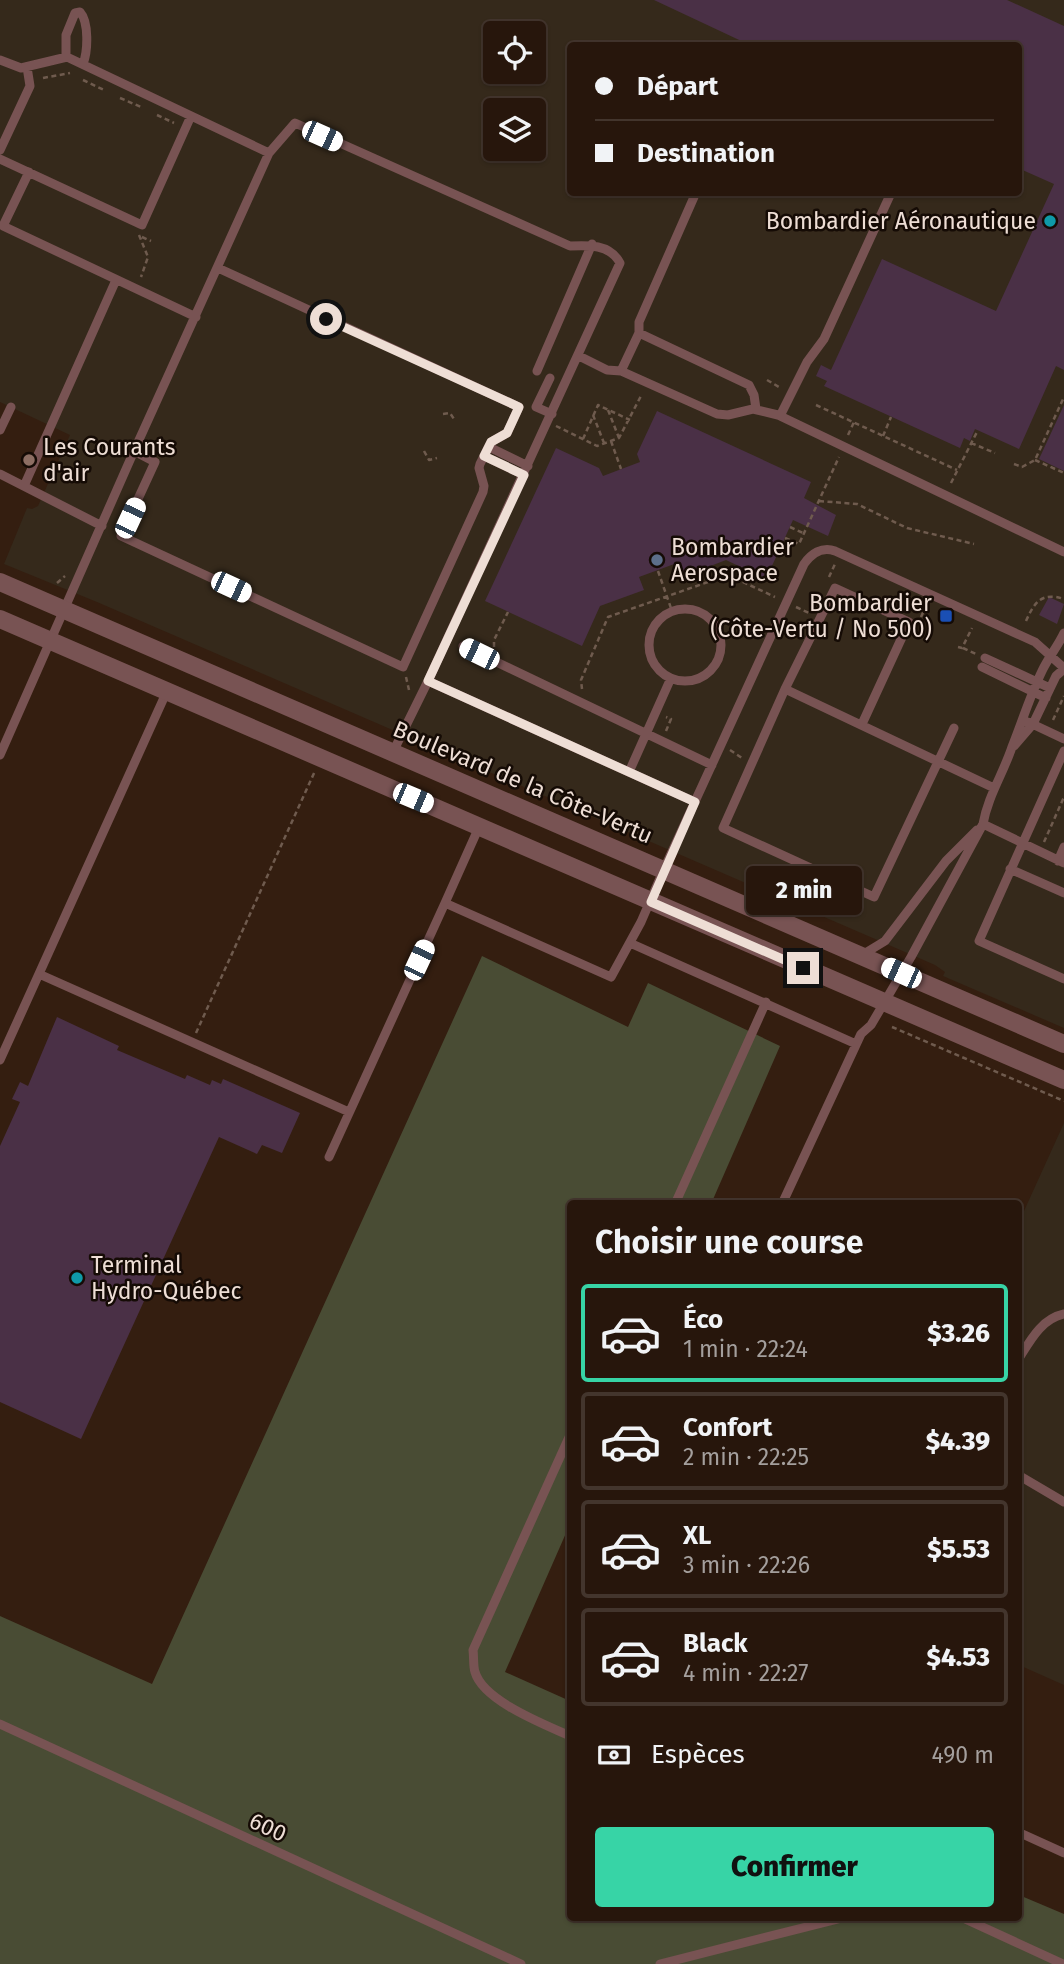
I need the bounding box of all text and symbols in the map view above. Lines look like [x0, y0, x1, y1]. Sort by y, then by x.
map controls [483, 21, 546, 161]
button: locate [483, 21, 546, 84]
text: Départ [637, 71, 718, 102]
button: layers [483, 98, 546, 161]
car [299, 118, 346, 154]
text: Destination [637, 138, 775, 169]
place label: Bombardier Aéronautique [766, 207, 1036, 235]
marker: Bombardier Aéronautique [1042, 213, 1058, 229]
route start [310, 303, 342, 335]
place label: Les Courants d'air [43, 433, 176, 487]
marker: Les Courants d'air [21, 452, 37, 468]
car [112, 495, 149, 541]
place label: Bombardier Aerospace [671, 533, 794, 587]
marker: Bombardier Aerospace [649, 552, 665, 568]
car [208, 569, 255, 605]
place label: Bombardier (Côte-Vertu / No 500) [710, 589, 932, 643]
marker: Bombardier (Côte-Vertu / No 500) [938, 608, 954, 624]
car [456, 635, 503, 673]
street label: Boulevard de la Côte-Vertu [389, 715, 657, 849]
car [390, 780, 437, 816]
callout: 2 min [745, 866, 861, 916]
text: 2 min [776, 876, 832, 904]
car [401, 937, 438, 983]
route end [787, 952, 819, 984]
car [878, 955, 925, 991]
text: Choisir une course [595, 1223, 863, 1261]
place label: Terminal Hydro-Québec [91, 1251, 242, 1305]
marker: Terminal Hydro-Québec [69, 1270, 85, 1286]
icon: car [599, 1302, 662, 1365]
text: Éco [683, 1304, 723, 1335]
text: $3.26 [927, 1318, 990, 1349]
text: 1 min · 22:24 [683, 1335, 808, 1363]
icon: car [599, 1410, 662, 1473]
text: Confort [683, 1412, 772, 1443]
text: $4.39 [926, 1426, 990, 1457]
text: 2 min · 22:25 [683, 1443, 809, 1471]
icon: car [599, 1518, 662, 1581]
text: XL [683, 1520, 711, 1551]
text: $5.53 [927, 1534, 990, 1565]
text: 3 min · 22:26 [683, 1551, 810, 1579]
icon: car [599, 1626, 662, 1689]
text: Black [683, 1628, 748, 1659]
text: $4.53 [926, 1642, 990, 1673]
text: 4 min · 22:27 [683, 1659, 808, 1687]
icon: cash [595, 1736, 633, 1774]
text: Espèces [651, 1739, 745, 1770]
text: 490 m [932, 1741, 994, 1769]
street label: 600 [245, 1806, 291, 1848]
button: Confirmer [595, 1827, 994, 1907]

